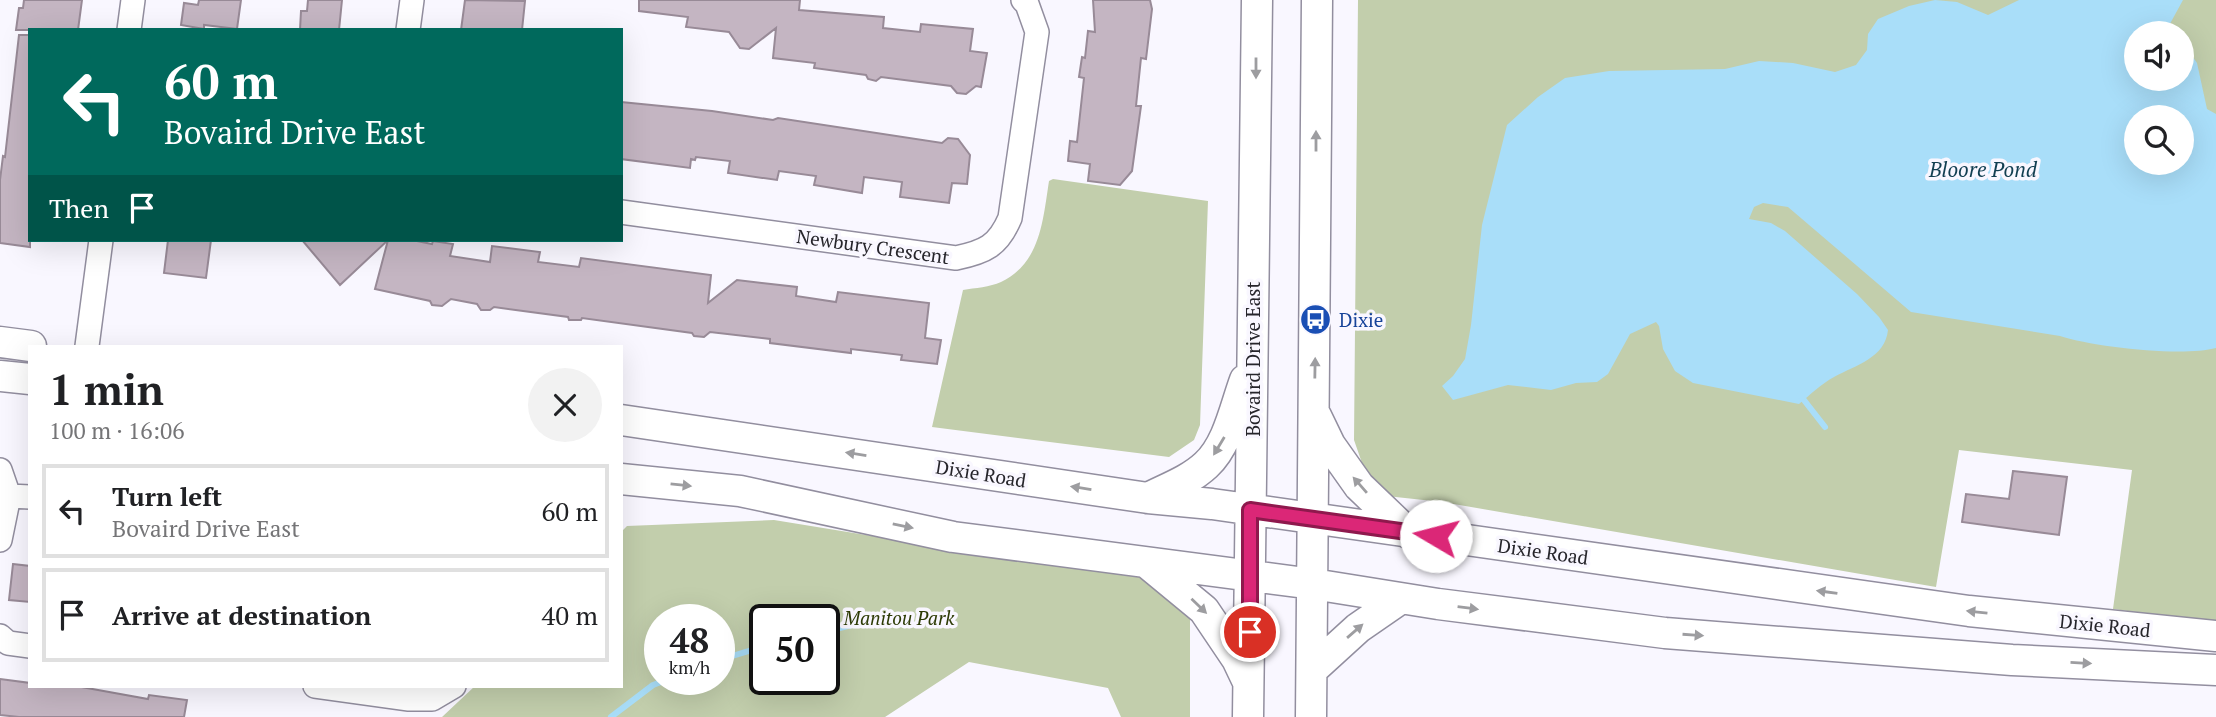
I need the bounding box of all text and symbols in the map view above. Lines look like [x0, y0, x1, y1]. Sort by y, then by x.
map controls [2124, 21, 2194, 175]
button: sound [2124, 21, 2194, 91]
text: 60 m [164, 48, 278, 113]
icon: left [49, 56, 140, 147]
one-way arrow [1250, 57, 1262, 79]
button: search [2124, 105, 2194, 175]
text: Bovaird Drive East [164, 111, 425, 153]
one-way arrow [1310, 130, 1322, 152]
water label: Bloore Pond [1928, 155, 2038, 183]
icon: arrive [123, 189, 161, 227]
text: Then [49, 191, 109, 225]
street label: Newbury Crescent [795, 223, 951, 269]
street label: Bovaird Drive East [1240, 281, 1265, 437]
bus stop icon: Dixie [1299, 302, 1333, 336]
place label: Dixie [1339, 307, 1383, 332]
one-way arrow [1309, 357, 1321, 379]
text: 1 min [49, 361, 164, 417]
button: close [528, 368, 602, 442]
text: 100 m · 16:06 [49, 415, 184, 446]
one-way arrow [1212, 437, 1225, 456]
one-way arrow [845, 448, 867, 459]
street label: Dixie Road [934, 454, 1028, 493]
one-way arrow [1352, 476, 1368, 494]
text: Turn left [112, 479, 222, 513]
one-way arrow [670, 480, 692, 491]
one-way arrow [1070, 482, 1092, 493]
icon: left [53, 492, 91, 530]
text: 60 m [542, 494, 598, 528]
position arrow [1399, 499, 1473, 573]
text: Bovaird Drive East [112, 513, 300, 544]
one-way arrow [892, 521, 914, 532]
street label: Dixie Road [1496, 532, 1590, 570]
one-way arrow [1816, 586, 1838, 597]
icon: arrive [53, 596, 91, 634]
one-way arrow [1190, 597, 1207, 613]
text: Arrive at destination [112, 598, 371, 632]
text: 40 m [542, 598, 598, 632]
pin [1220, 602, 1280, 662]
one-way arrow [1457, 602, 1479, 613]
speed limit sign: 50 [749, 604, 840, 695]
park label: Manitou Park [843, 605, 955, 630]
one-way arrow [1966, 607, 1988, 618]
street label: Dixie Road [2058, 608, 2152, 642]
icon: arrive [1231, 613, 1269, 651]
text: 48 [670, 617, 709, 663]
one-way arrow [1346, 624, 1363, 639]
one-way arrow [1683, 630, 1705, 641]
text: km/h [669, 655, 710, 679]
one-way arrow [2070, 658, 2092, 669]

